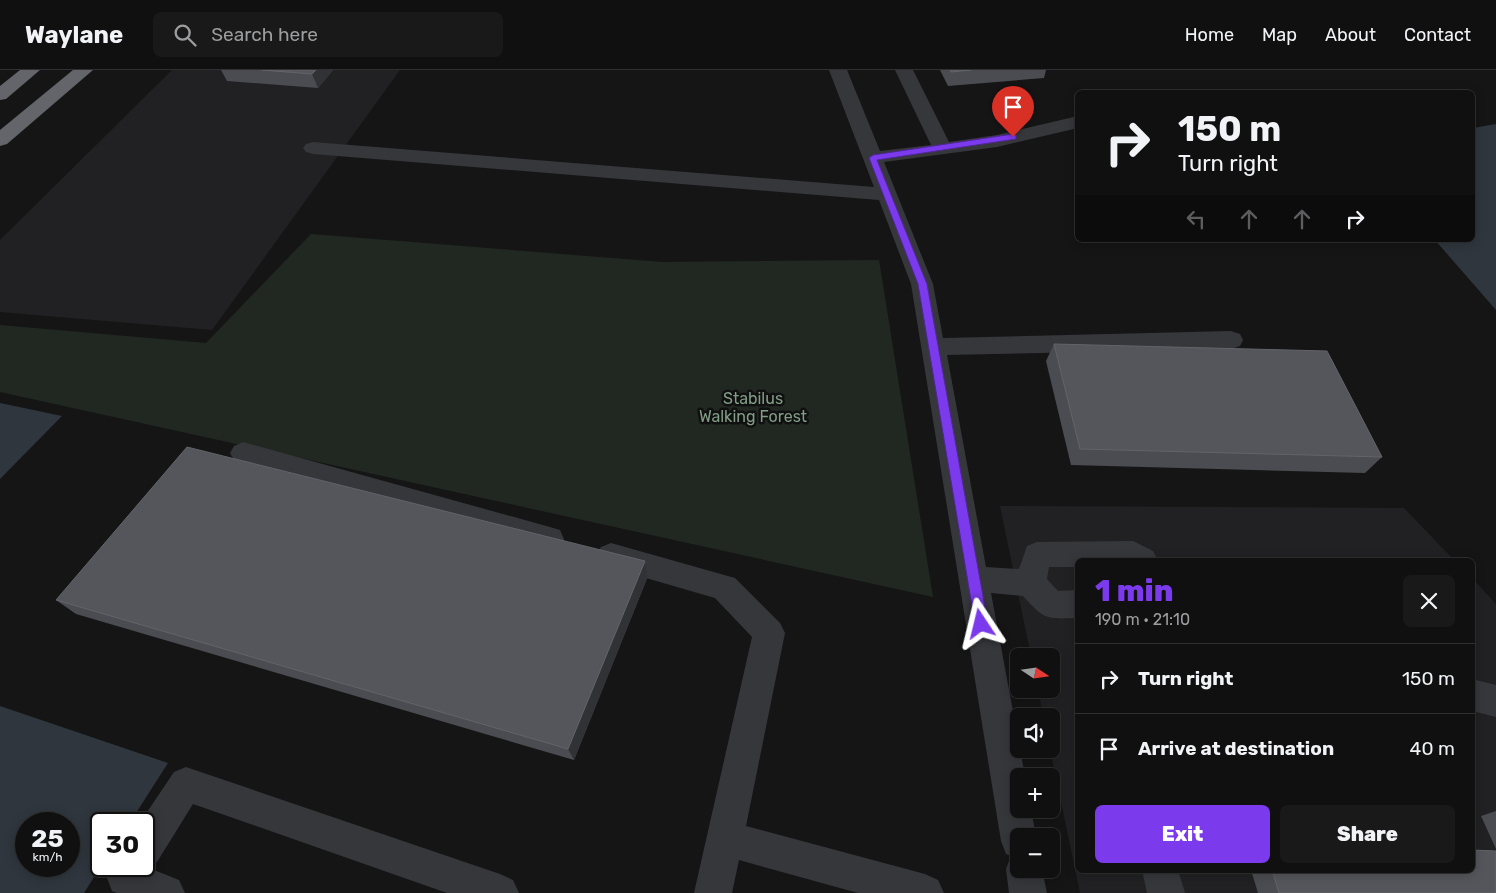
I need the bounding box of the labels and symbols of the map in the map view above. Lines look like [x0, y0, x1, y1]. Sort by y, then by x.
pin [992, 86, 1034, 137]
park label: Stabilus Walking Forest [699, 389, 807, 426]
position arrow [954, 597, 1006, 649]
north arrow [1010, 648, 1060, 698]
speed limit sign: 30 [90, 812, 155, 877]

